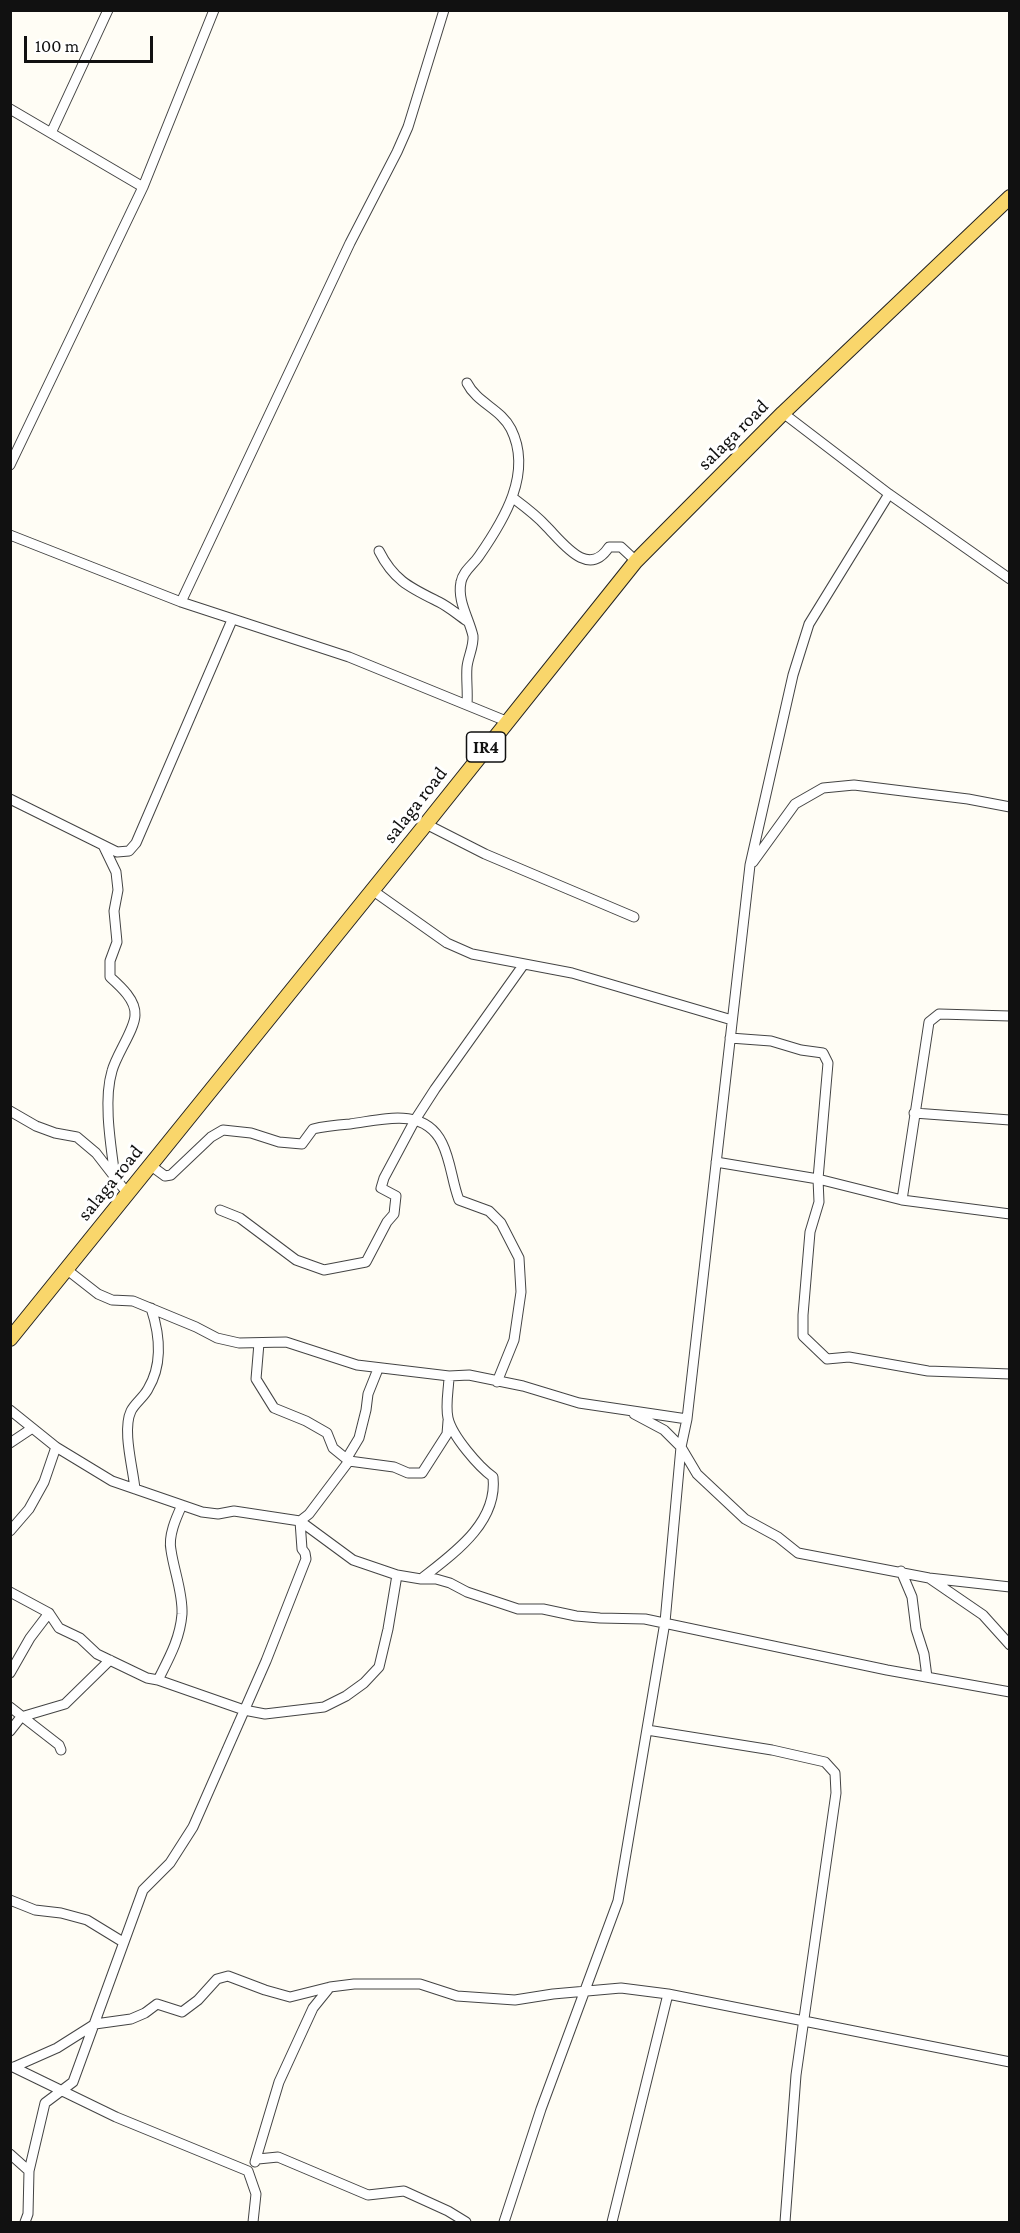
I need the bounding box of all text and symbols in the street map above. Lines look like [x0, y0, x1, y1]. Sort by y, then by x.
scale bar [27, 24, 156, 62]
text: 100 m [35, 36, 79, 56]
street label: salaga road [692, 394, 774, 476]
road number: IR4 [466, 732, 506, 762]
street label: salaga road [378, 762, 452, 848]
street label: salaga road [72, 1140, 148, 1226]

